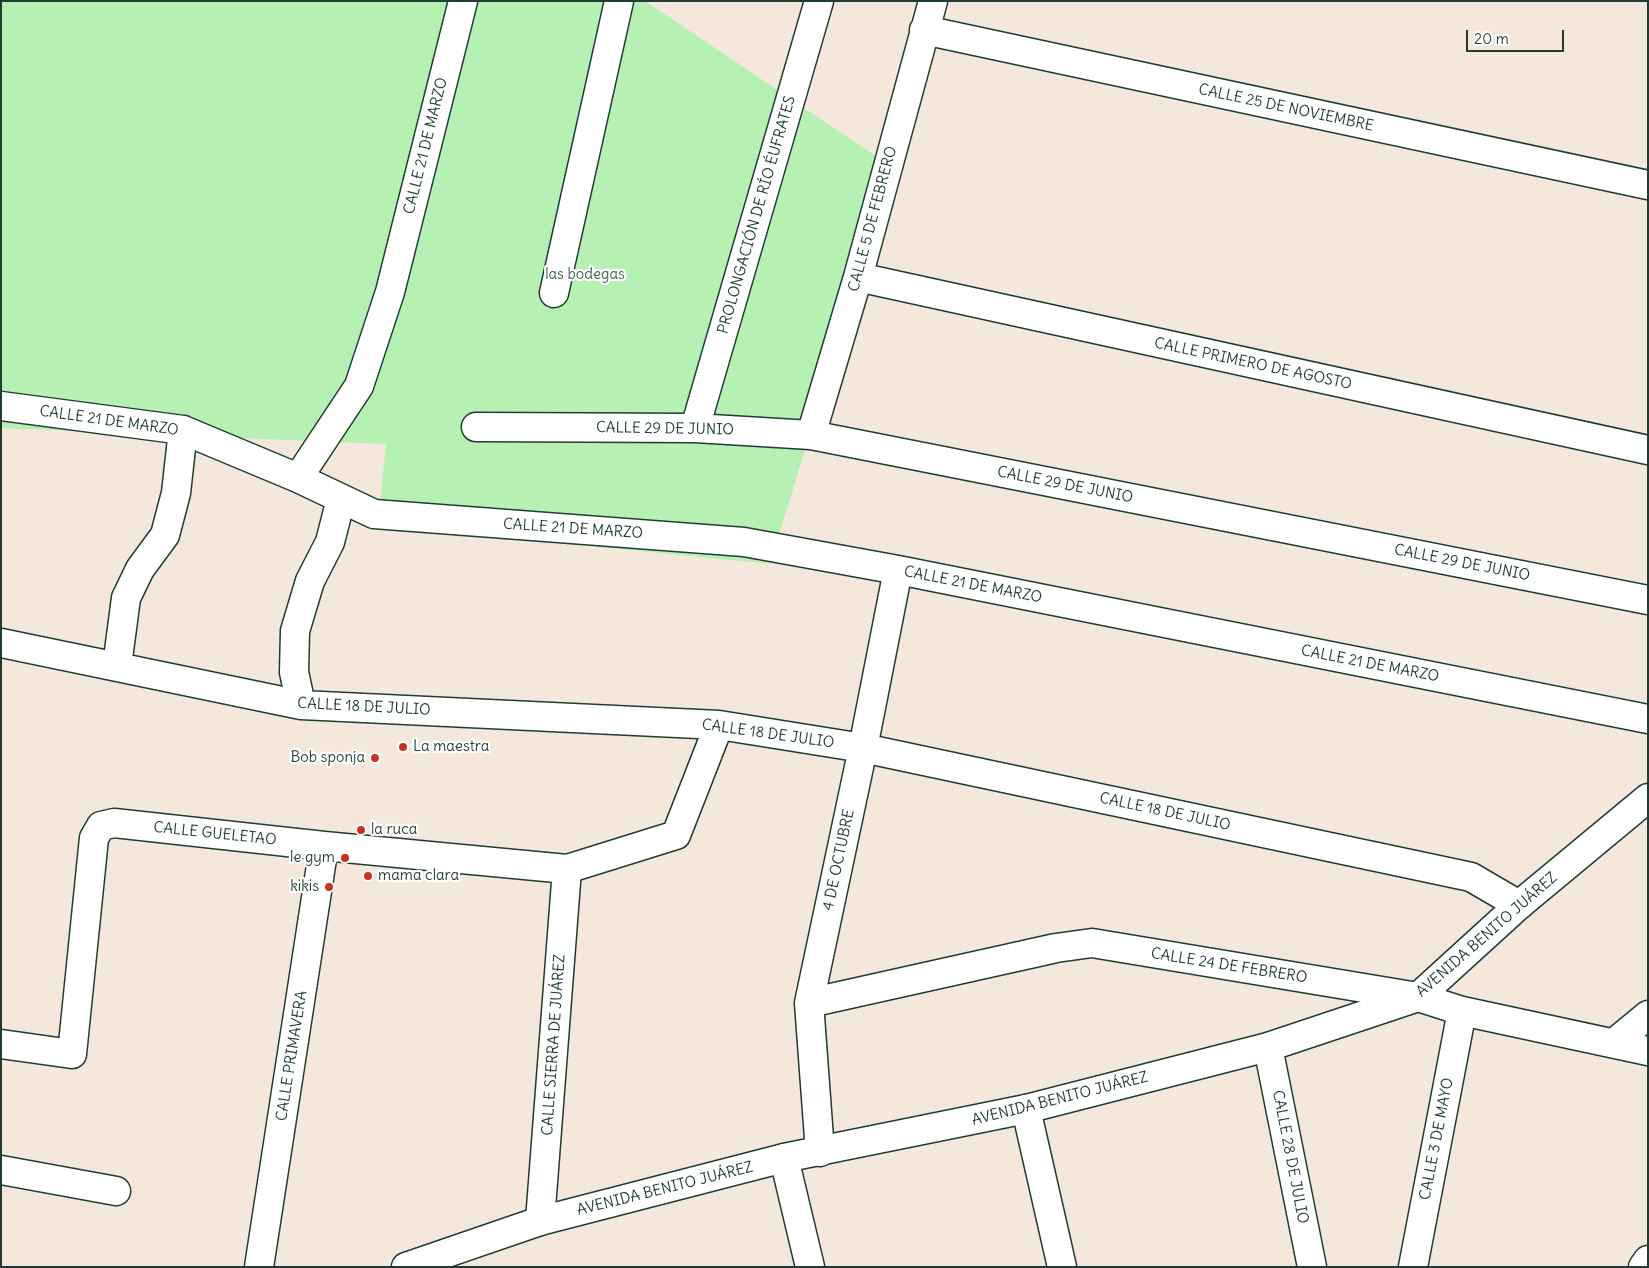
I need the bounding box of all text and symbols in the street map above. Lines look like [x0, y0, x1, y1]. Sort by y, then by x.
scale bar [1469, 20, 1566, 52]
text: 20 m [1474, 29, 1509, 48]
street label: CALLE 21 DE MARZO [400, 76, 452, 216]
street label: CALLE 25 DE NOVIEMBRE [1197, 81, 1375, 135]
street label: PROLONGACIÓN DE RÍO ÉUFRATES [714, 94, 800, 336]
street label: CALLE 5 DE FEBRERO [845, 144, 901, 294]
park label: las bodegas [545, 266, 625, 284]
street label: CALLE PRIMERO DE AGOSTO [1153, 334, 1353, 394]
street label: CALLE 21 DE MARZO [38, 402, 180, 440]
street label: CALLE 29 DE JUNIO [596, 419, 734, 439]
street label: CALLE 29 DE JUNIO [996, 463, 1134, 507]
street label: CALLE 21 DE MARZO [502, 515, 644, 543]
street label: CALLE 29 DE JUNIO [1393, 541, 1531, 585]
street label: CALLE 21 DE MARZO [902, 563, 1044, 607]
street label: CALLE 21 DE MARZO [1299, 642, 1441, 686]
street label: CALLE 18 DE JULIO [297, 695, 431, 719]
street label: CALLE 18 DE JULIO [701, 716, 835, 752]
place label: La maestra [413, 738, 489, 756]
marker: La maestra [397, 741, 409, 753]
place label: Bob sponja [290, 749, 365, 767]
marker: Bob sponja [369, 752, 381, 764]
street label: CALLE 18 DE JULIO [1098, 789, 1232, 835]
street label: 4 DE OCTUBRE [819, 808, 859, 912]
street label: CALLE GUELETAO [153, 819, 277, 849]
place label: la ruca [371, 821, 417, 839]
marker: la ruca [355, 824, 367, 836]
place label: le gym [290, 849, 335, 867]
marker: le gym [339, 852, 351, 864]
place label: mama clara [378, 867, 459, 885]
street label: AVENIDA BENITO JUÁREZ [1413, 869, 1561, 1001]
marker: mama clara [362, 870, 374, 882]
place label: kikis [290, 878, 319, 896]
marker: kikis [323, 881, 335, 893]
street label: CALLE 24 DE FEBRERO [1150, 945, 1308, 987]
street label: CALLE SIERRA DE JUÁREZ [539, 954, 569, 1136]
street label: CALLE PRIMAVERA [273, 989, 311, 1123]
street label: AVENIDA BENITO JUÁREZ [970, 1068, 1150, 1130]
street label: CALLE 3 DE MAYO [1416, 1076, 1458, 1202]
street label: CALLE 28 DE JULIO [1268, 1089, 1312, 1225]
street label: AVENIDA BENITO JUÁREZ [575, 1158, 755, 1220]

